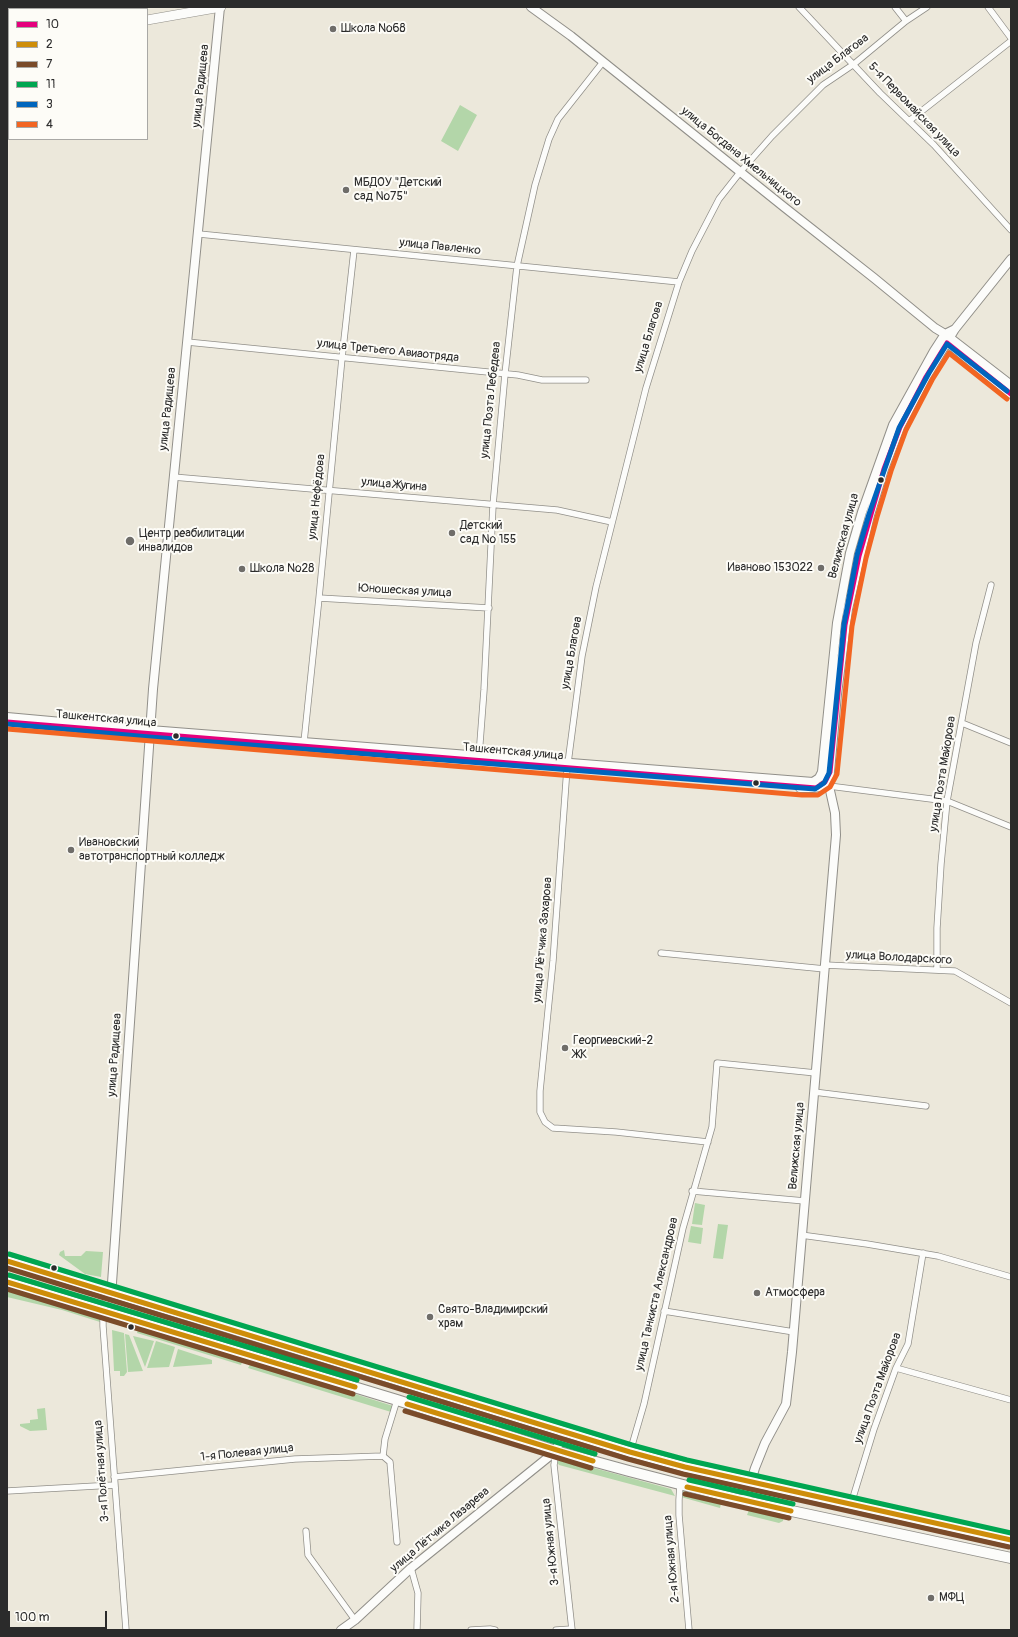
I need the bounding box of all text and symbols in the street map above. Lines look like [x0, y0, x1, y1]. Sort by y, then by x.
legend [8, 8, 148, 140]
text: 10 [46, 17, 59, 32]
place label: Школа №68 [341, 22, 406, 36]
marker: Школа №68 [328, 24, 338, 34]
street label: улица Благова [804, 31, 872, 87]
text: 2 [46, 37, 53, 52]
street label: улица Радищева [189, 44, 213, 128]
text: 7 [46, 57, 52, 72]
street label: 5-я Первомайская улица [865, 60, 963, 160]
text: 11 [46, 77, 55, 92]
text: 3 [46, 97, 53, 112]
street label: улица Богдана Хмельницкого [678, 104, 804, 210]
text: 4 [46, 117, 53, 132]
place label: МБДОУ "Детский сад №75" [354, 176, 442, 204]
marker: МБДОУ "Детский сад №75" [341, 185, 351, 195]
street label: улица Павленко [398, 236, 482, 258]
street label: улица Благова [631, 300, 667, 374]
street label: улица Третьего Авиаотряда [316, 336, 460, 366]
street label: улица Поэта Лебедева [478, 341, 504, 459]
street label: улица Радищева [156, 367, 180, 451]
street label: улица Нефёдова [305, 453, 329, 541]
street label: улица Жугина [361, 475, 427, 495]
unlabelled marker [876, 475, 886, 485]
street label: Велижская улица [826, 492, 862, 580]
place label: Детский сад № 155 [460, 519, 516, 547]
place label: Центр реабилитации инвалидов [139, 527, 244, 555]
marker: Детский сад № 155 [447, 528, 457, 538]
marker: Центр реабилитации инвалидов [124, 535, 136, 547]
place label: Иваново 153022 [727, 561, 813, 575]
place label: Школа №28 [250, 562, 314, 576]
marker: Иваново 153022 [816, 563, 826, 573]
marker: Школа №28 [237, 564, 247, 574]
street label: Юношеская улица [358, 581, 452, 601]
street label: улица Благова [559, 616, 585, 690]
street label: Ташкентская улица [55, 707, 157, 731]
street label: улица Поэта Майорова [927, 715, 959, 833]
unlabelled marker [171, 731, 181, 741]
street label: Ташкентская улица [462, 740, 564, 764]
unlabelled marker [751, 778, 761, 788]
place label: Ивановский автотранспортный колледж [79, 836, 225, 864]
marker: Ивановский автотранспортный колледж [66, 845, 76, 855]
street label: улица Лётчика Захарова [530, 877, 556, 1003]
street label: улица Володарского [846, 948, 952, 968]
street label: улица Радищева [105, 1013, 125, 1097]
place label: Георгиевский-2 ЖК [573, 1034, 653, 1062]
marker: Георгиевский-2 ЖК [560, 1043, 570, 1053]
street label: Велижская улица [786, 1102, 808, 1190]
street label: улица Танкиста Александрова [632, 1216, 682, 1372]
unlabelled marker [49, 1263, 59, 1273]
place label: Атмосфера [765, 1286, 825, 1300]
marker: Атмосфера [752, 1288, 762, 1298]
place label: Свято-Владимирский храм [438, 1303, 548, 1331]
marker: Свято-Владимирский храм [425, 1312, 435, 1322]
unlabelled marker [126, 1322, 136, 1332]
street label: улица Поэта Майорова [851, 1331, 905, 1445]
street label: 3-я Полётная улица [91, 1420, 113, 1522]
street label: 1-я Полевая улица [200, 1441, 294, 1465]
street label: улица Лётчика Лазарева [387, 1484, 493, 1576]
street label: 3-я Южная улица [539, 1498, 563, 1586]
street label: 2-я Южная улица [661, 1515, 683, 1603]
place label: МФЦ [939, 1591, 964, 1605]
marker: МФЦ [926, 1593, 936, 1603]
scale bar [10, 1603, 109, 1629]
text: 100 m [15, 1610, 49, 1625]

